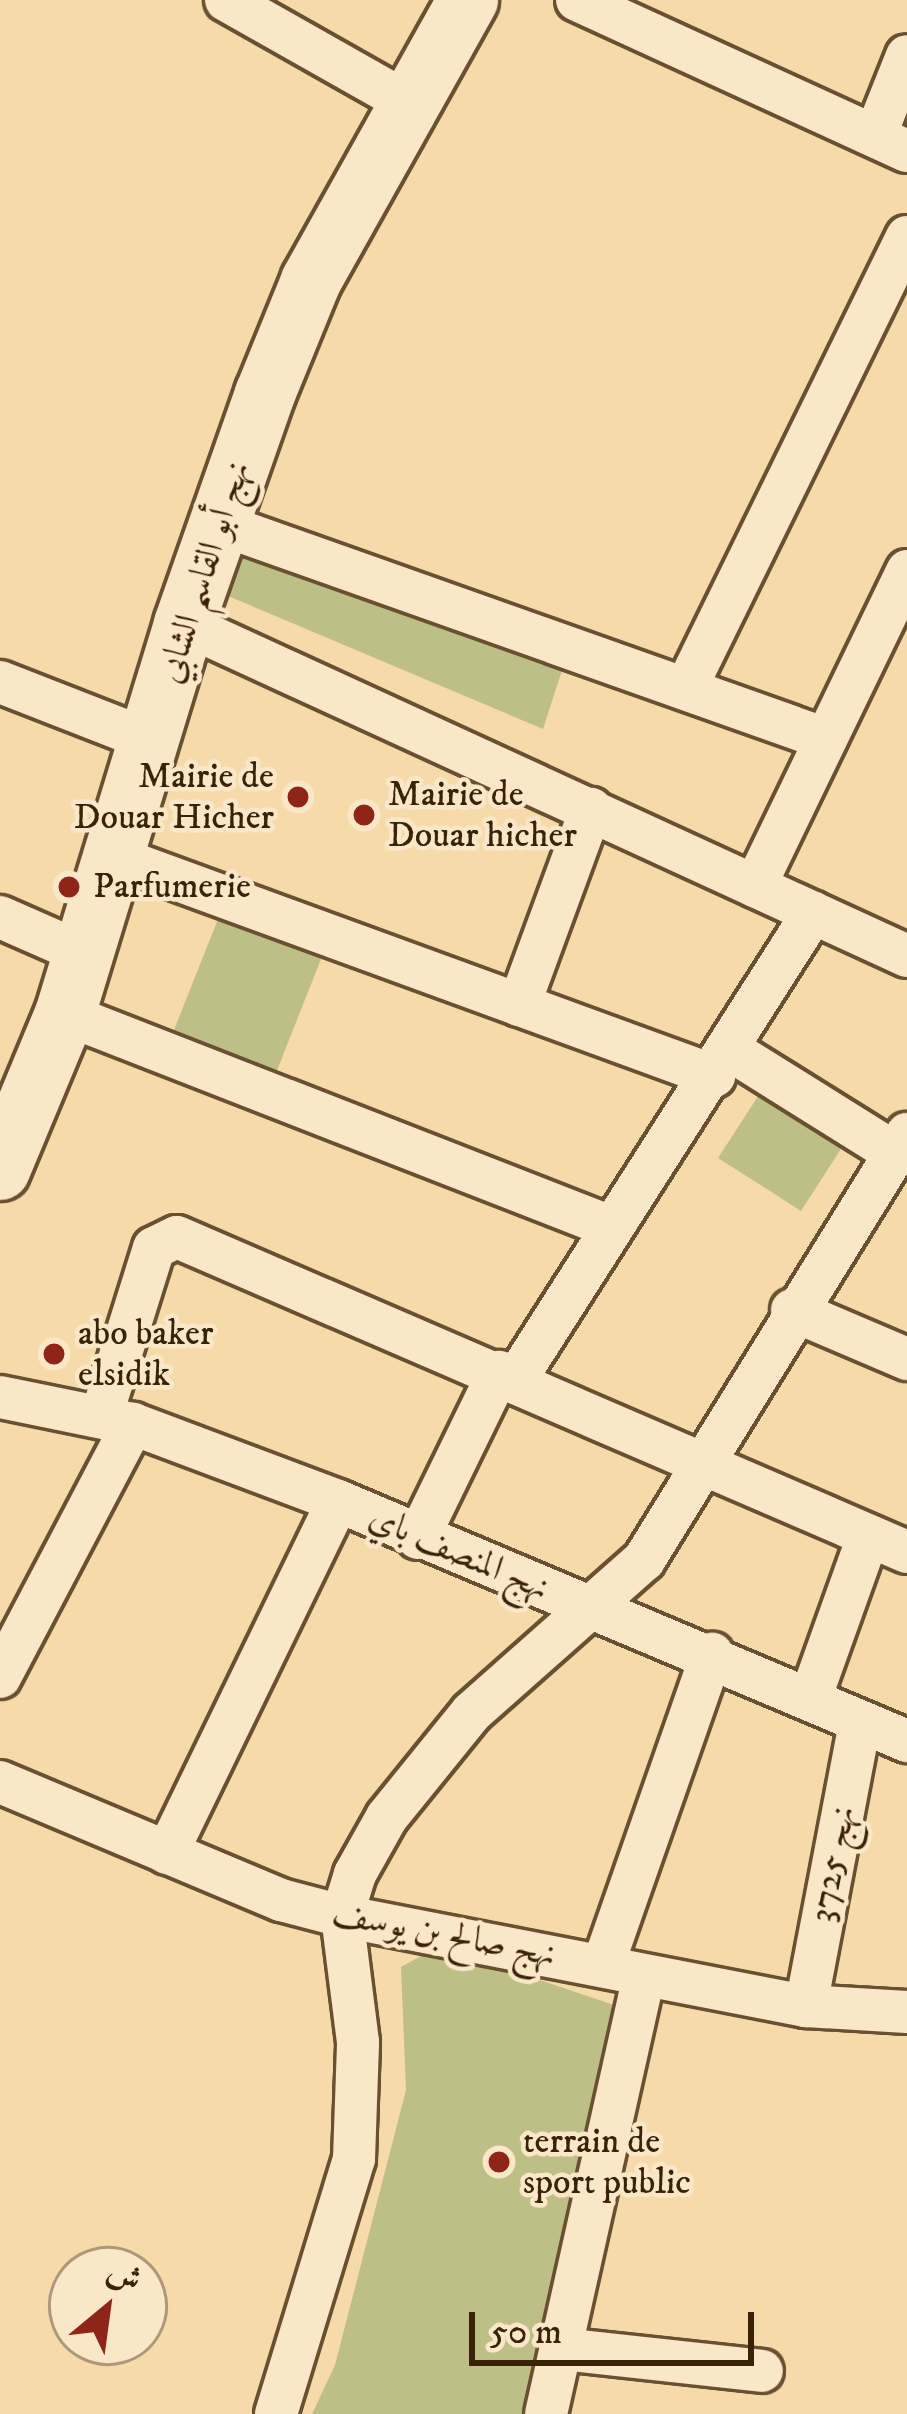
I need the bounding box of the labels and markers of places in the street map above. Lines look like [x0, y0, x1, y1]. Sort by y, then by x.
place label: Mairie de Douar Hicher [74, 754, 274, 839]
place label: Mairie de Douar hicher [388, 772, 577, 857]
marker: Mairie de Douar Hicher [285, 784, 311, 810]
marker: Mairie de Douar hicher [351, 802, 377, 828]
place label: Parfumerie [93, 865, 251, 909]
marker: Parfumerie [56, 874, 82, 900]
place label: abo baker elsidik [78, 1311, 213, 1396]
marker: abo baker elsidik [41, 1341, 67, 1367]
place label: terrain de sport public [523, 2119, 691, 2204]
marker: terrain de sport public [486, 2149, 512, 2175]

